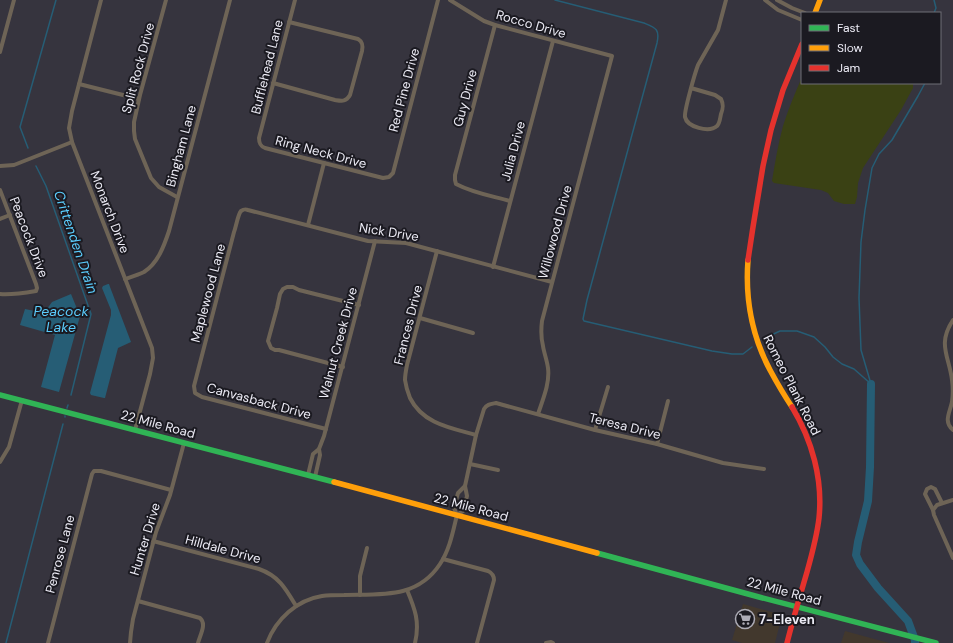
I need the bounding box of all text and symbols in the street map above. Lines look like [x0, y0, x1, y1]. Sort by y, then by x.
street label: Rocco Drive [494, 6, 568, 42]
legend [801, 12, 941, 84]
street label: Bufflehead Lane [247, 18, 287, 116]
text: Fast [837, 20, 860, 36]
street label: Split Rock Drive [118, 21, 158, 115]
text: Slow [837, 40, 863, 56]
street label: Red Pine Drive [385, 46, 423, 134]
text: Jam [837, 60, 860, 76]
street label: Guy Drive [449, 67, 481, 129]
street label: Bingham Lane [162, 103, 200, 189]
street label: Julia Drive [497, 119, 529, 183]
street label: Ring Neck Drive [274, 132, 368, 172]
street label: Monarch Drive [86, 168, 134, 256]
street label: Willowood Drive [534, 183, 576, 281]
water label: Crittenden Drain [50, 188, 102, 296]
street label: Peacock Drive [6, 194, 52, 280]
street label: Nick Drive [358, 219, 420, 245]
street label: Maplewood Lane [187, 242, 229, 344]
street label: Frances Drive [390, 283, 426, 367]
street label: Walnut Creek Drive [315, 285, 361, 401]
water label: Peacock Lake [33, 302, 89, 336]
street label: Romeo Plank Road [759, 332, 825, 438]
street label: Canvasback Drive [205, 379, 313, 423]
street label: 22 Mile Road [119, 406, 197, 442]
street label: Teresa Drive [587, 409, 663, 443]
street label: 22 Mile Road [432, 489, 510, 525]
street label: Hunter Drive [126, 501, 164, 577]
street label: Penrose Lane [41, 513, 79, 595]
street label: Hilldale Drive [183, 531, 263, 567]
street label: 22 Mile Road [745, 573, 823, 609]
supermarket icon: 7-Eleven [734, 608, 756, 630]
place label: 7-Eleven [759, 611, 815, 628]

